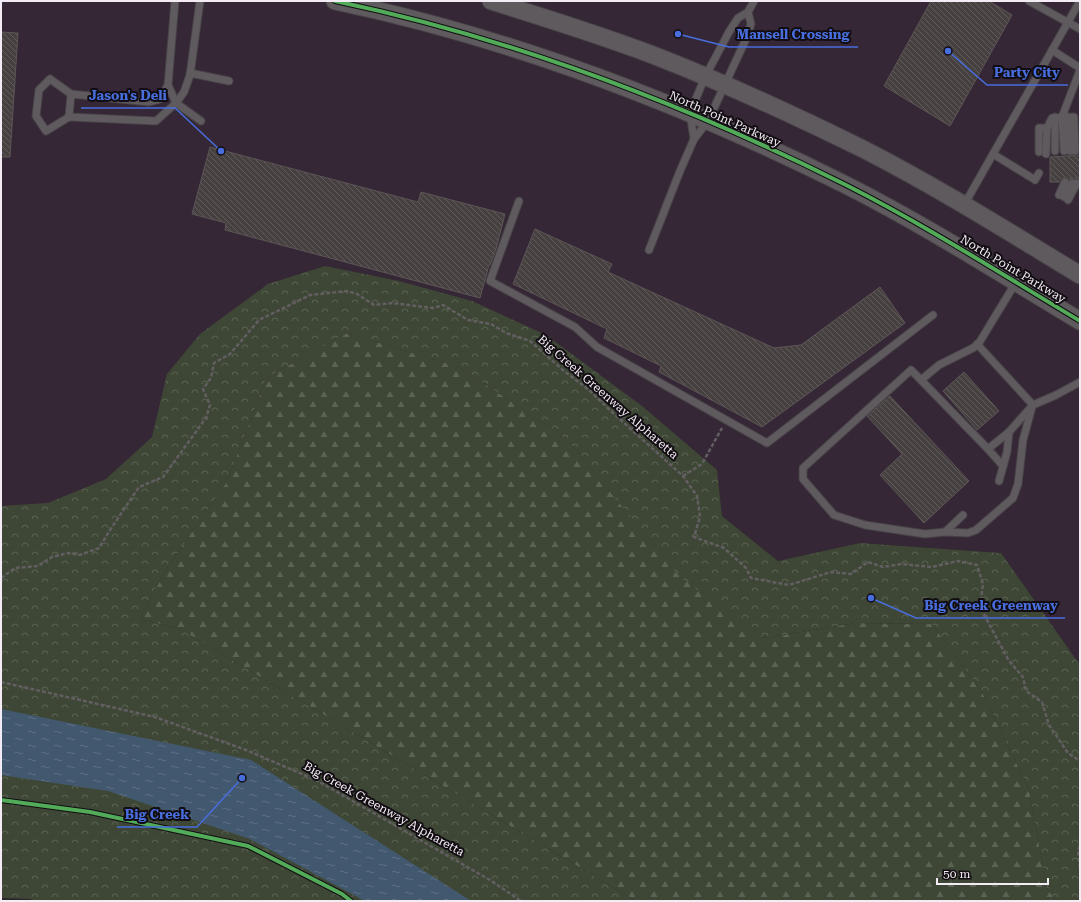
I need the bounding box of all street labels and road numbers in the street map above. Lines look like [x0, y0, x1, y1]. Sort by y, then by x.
street label: North Point Parkway [667, 88, 784, 150]
street label: North Point Parkway [958, 232, 1069, 306]
street label: Big Creek Greenway Alpharetta [535, 332, 681, 462]
street label: Big Creek Greenway Alpharetta [301, 759, 467, 859]

